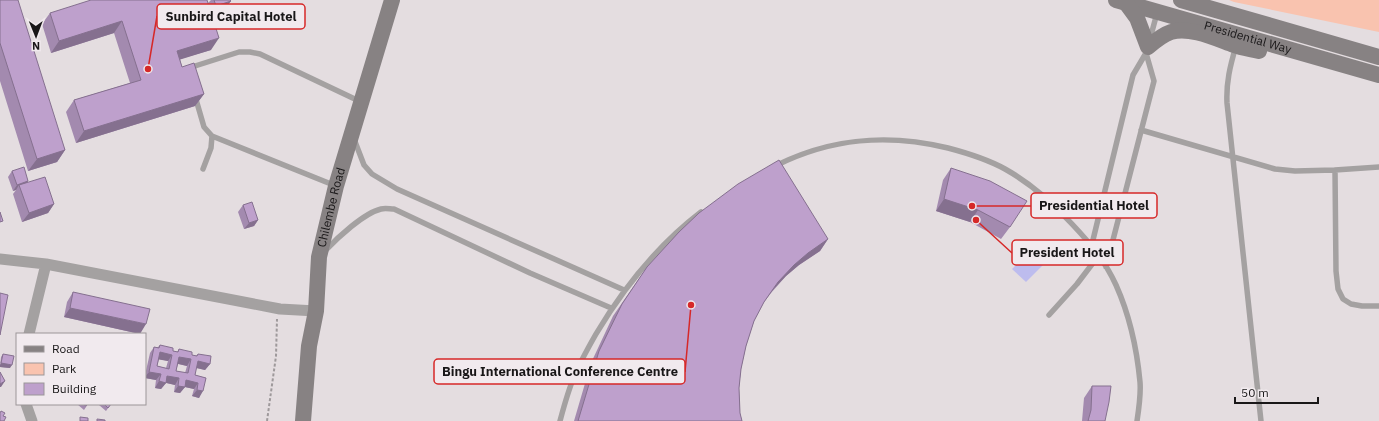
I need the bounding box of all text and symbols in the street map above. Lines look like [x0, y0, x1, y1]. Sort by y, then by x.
callout: Sunbird Capital Hotel [157, 4, 305, 29]
text: Sunbird Capital Hotel [165, 8, 297, 25]
north arrow [16, 16, 56, 56]
street label: Presidential Way [1203, 18, 1293, 57]
text: N [32, 39, 40, 53]
street label: Chilembe Road [314, 166, 348, 249]
callout: Presidential Hotel [1031, 193, 1157, 218]
text: Presidential Hotel [1039, 197, 1149, 214]
callout: President Hotel [1012, 240, 1123, 265]
text: President Hotel [1019, 244, 1115, 261]
legend [16, 333, 146, 405]
text: Road [52, 341, 80, 356]
callout: Bingu International Conference Centre [434, 359, 685, 384]
text: Park [52, 361, 77, 376]
text: Bingu International Conference Centre [442, 363, 678, 380]
scale bar [1235, 379, 1318, 405]
text: Building [52, 381, 97, 396]
text: 50 m [1241, 385, 1269, 400]

